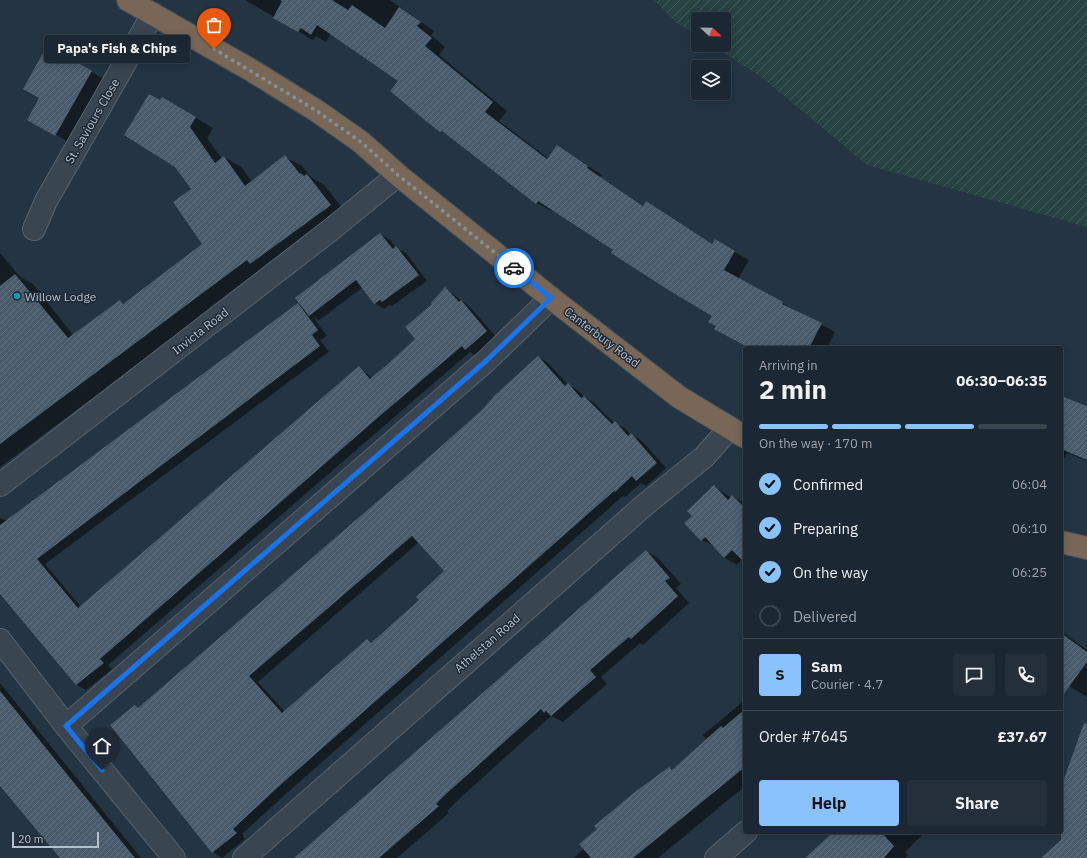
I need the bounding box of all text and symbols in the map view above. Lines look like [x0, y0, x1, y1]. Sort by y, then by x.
pin [197, 8, 231, 49]
north arrow [691, 12, 731, 52]
map controls [691, 12, 731, 100]
icon: bag [203, 14, 225, 36]
callout: Papa's Fish & Chips [44, 35, 190, 63]
text: Papa's Fish & Chips [57, 40, 177, 57]
button: layers [691, 60, 731, 100]
street label: St. Saviours Close [62, 75, 123, 166]
courier [494, 248, 534, 288]
icon: car [503, 257, 525, 279]
place label: Willow Lodge [25, 289, 97, 304]
marker: Willow Lodge [12, 291, 22, 301]
street label: Invicta Road [169, 304, 231, 358]
street label: Canterbury Road [561, 304, 643, 370]
text: Arriving in [759, 357, 818, 374]
text: 06:30–06:35 [956, 371, 1047, 390]
text: 2 min [759, 372, 827, 406]
text: On the way · 170 m [759, 435, 872, 452]
icon: check [759, 473, 781, 495]
text: Confirmed [793, 475, 863, 494]
text: 06:04 [1012, 476, 1047, 493]
icon: check [759, 517, 781, 539]
text: Preparing [793, 519, 858, 538]
text: 06:10 [1012, 520, 1047, 537]
icon: check [759, 561, 781, 583]
text: On the way [793, 563, 868, 582]
text: 06:25 [1012, 564, 1047, 581]
text: Delivered [793, 607, 857, 626]
street label: Athelstan Road [451, 610, 523, 676]
button: chat [953, 654, 995, 696]
button: phone [1005, 654, 1047, 696]
text: Sam [811, 657, 842, 676]
text: S [775, 665, 785, 684]
text: Courier · 4.7 [811, 676, 883, 693]
text: Order #7645 [759, 727, 848, 746]
text: £37.67 [998, 727, 1047, 746]
pin [85, 729, 119, 770]
icon: home [91, 735, 113, 757]
button: Help [759, 780, 899, 826]
button: Share [907, 780, 1047, 826]
scale bar [12, 830, 99, 849]
text: 20 m [18, 832, 43, 846]

